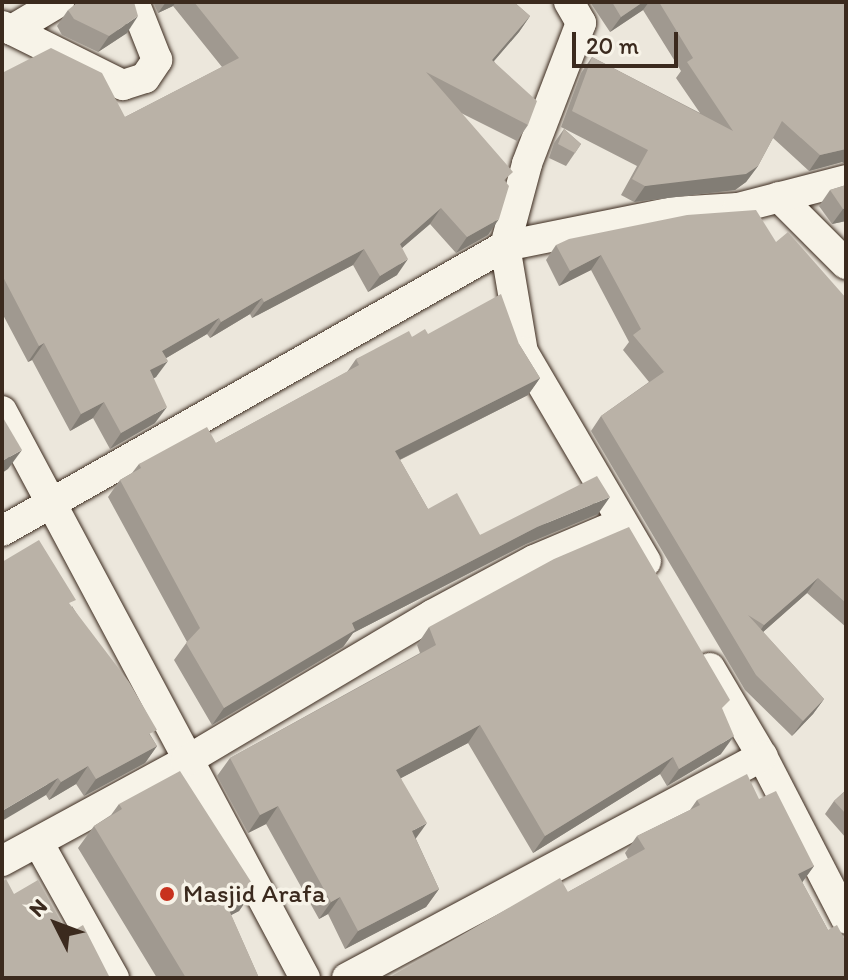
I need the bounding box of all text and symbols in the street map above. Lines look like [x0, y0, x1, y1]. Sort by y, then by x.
scale bar [576, 16, 682, 66]
text: 20 m [586, 31, 639, 60]
place label: Masjid Arafa [183, 878, 325, 910]
north arrow [16, 884, 96, 964]
marker: Masjid Arafa [158, 885, 176, 903]
text: N [23, 893, 53, 922]

